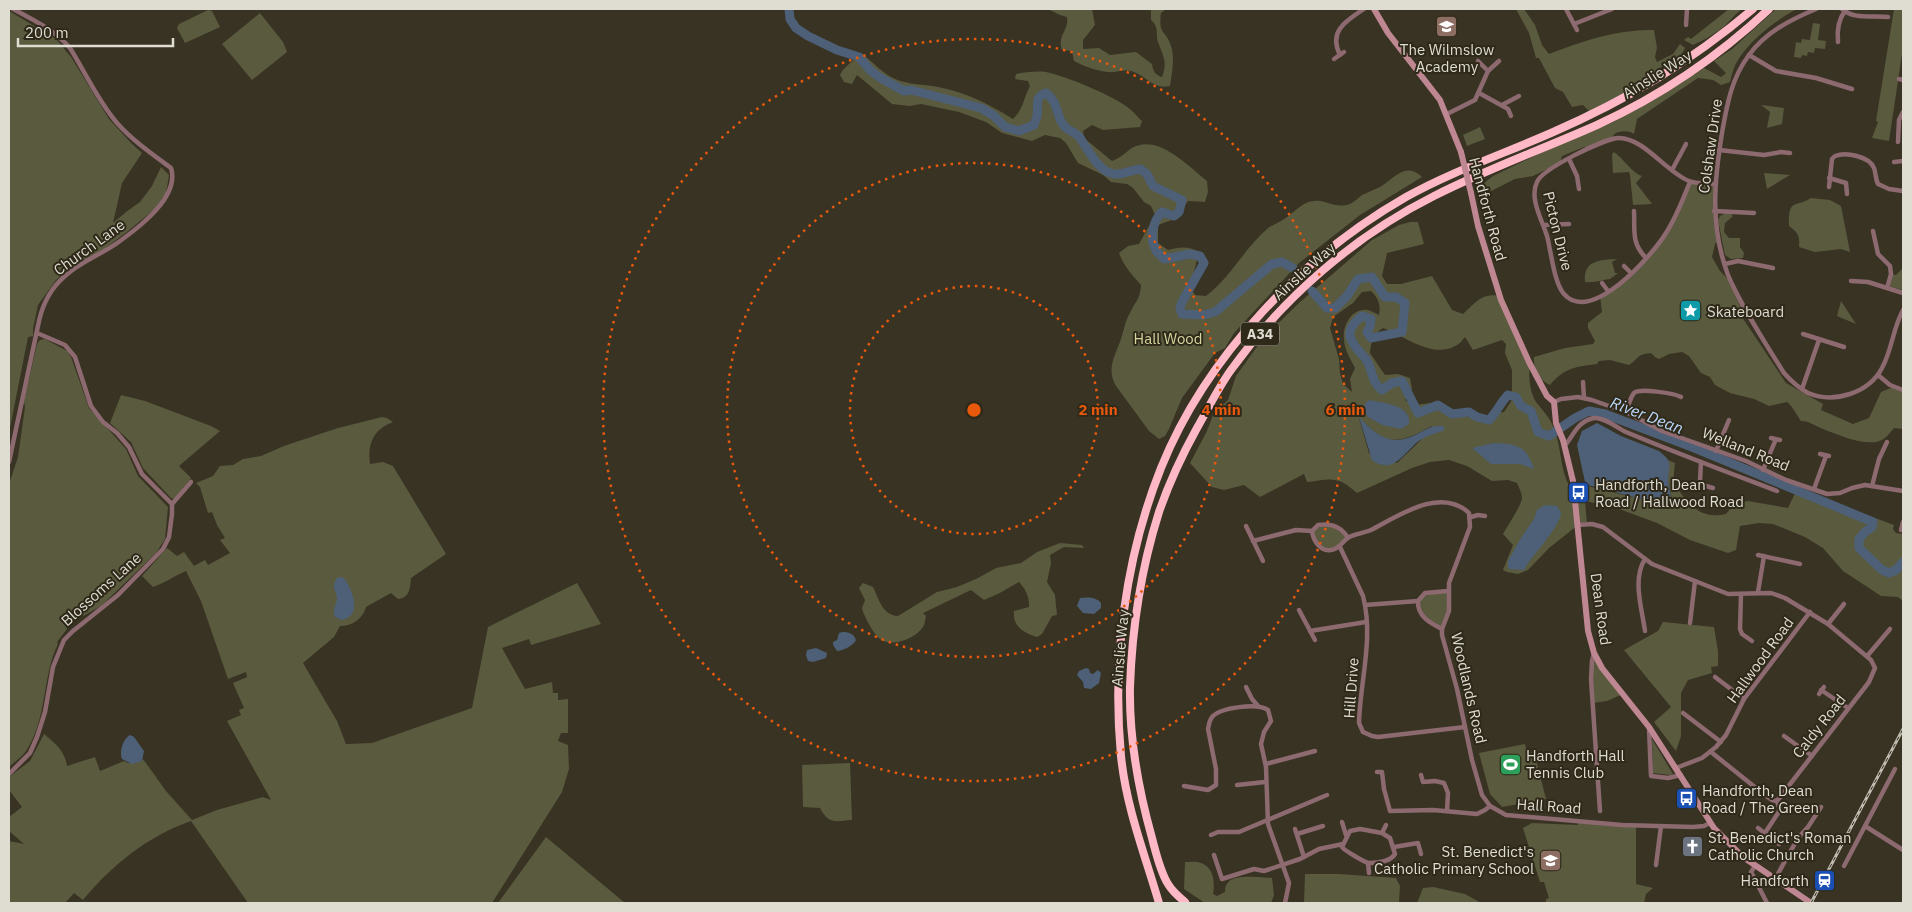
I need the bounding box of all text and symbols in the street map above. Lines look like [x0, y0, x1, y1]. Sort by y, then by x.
school or university icon: The Wilmslow Academy [1435, 14, 1459, 38]
scale bar [18, 15, 172, 47]
text: 200 m [25, 23, 69, 42]
place label: The Wilmslow Academy [1400, 40, 1495, 76]
street label: Ainslie Way [1619, 45, 1695, 103]
street label: Colshaw Drive [1694, 97, 1726, 195]
street label: Handforth Road [1465, 155, 1511, 263]
street label: Picton Drive [1539, 189, 1577, 273]
street label: Church Lane [50, 215, 128, 279]
street label: Ainslie Way [1269, 238, 1340, 304]
place icon: Skateboard [1679, 299, 1703, 323]
place label: Skateboard [1707, 302, 1784, 321]
road number: A34 [1241, 322, 1279, 346]
park label: Hall Wood [1134, 329, 1202, 348]
water label: River Dean [1608, 392, 1686, 438]
text: 2 min [1078, 400, 1118, 419]
text: 4 min [1201, 400, 1241, 419]
text: 6 min [1325, 400, 1365, 419]
centre of rings [965, 401, 983, 419]
street label: Welland Road [1699, 423, 1793, 475]
place label: Handforth, Dean Road / Hallwood Road [1595, 475, 1744, 511]
bus stop icon: Handforth, Dean Road / Hallwood Road [1567, 481, 1591, 505]
street label: Blossoms Lane [57, 548, 145, 630]
street label: Dean Road [1587, 572, 1615, 646]
street label: Ainslie Way [1107, 608, 1133, 687]
street label: Hallwood Road [1722, 613, 1798, 707]
street label: Woodlands Road [1447, 631, 1491, 745]
street label: Hill Drive [1339, 657, 1363, 719]
street label: Caldy Road [1788, 690, 1850, 762]
place label: Handforth Hall Tennis Club [1526, 746, 1625, 782]
sports icon: Handforth Hall Tennis Club [1498, 752, 1522, 776]
place label: Handforth, Dean Road / The Green [1702, 781, 1819, 817]
bus stop icon: Handforth, Dean Road / The Green [1674, 787, 1698, 811]
street label: Hall Road [1516, 794, 1582, 818]
place label: St. Benedict's Roman Catholic Church [1708, 828, 1852, 864]
church icon: St. Benedict's Roman Catholic Church [1680, 834, 1704, 858]
place label: St. Benedict's Catholic Primary School [1374, 842, 1534, 878]
school or university icon: St. Benedict's Catholic Primary School [1538, 848, 1562, 872]
station icon: Handforth [1813, 868, 1837, 892]
place label: Handforth [1741, 871, 1809, 890]

